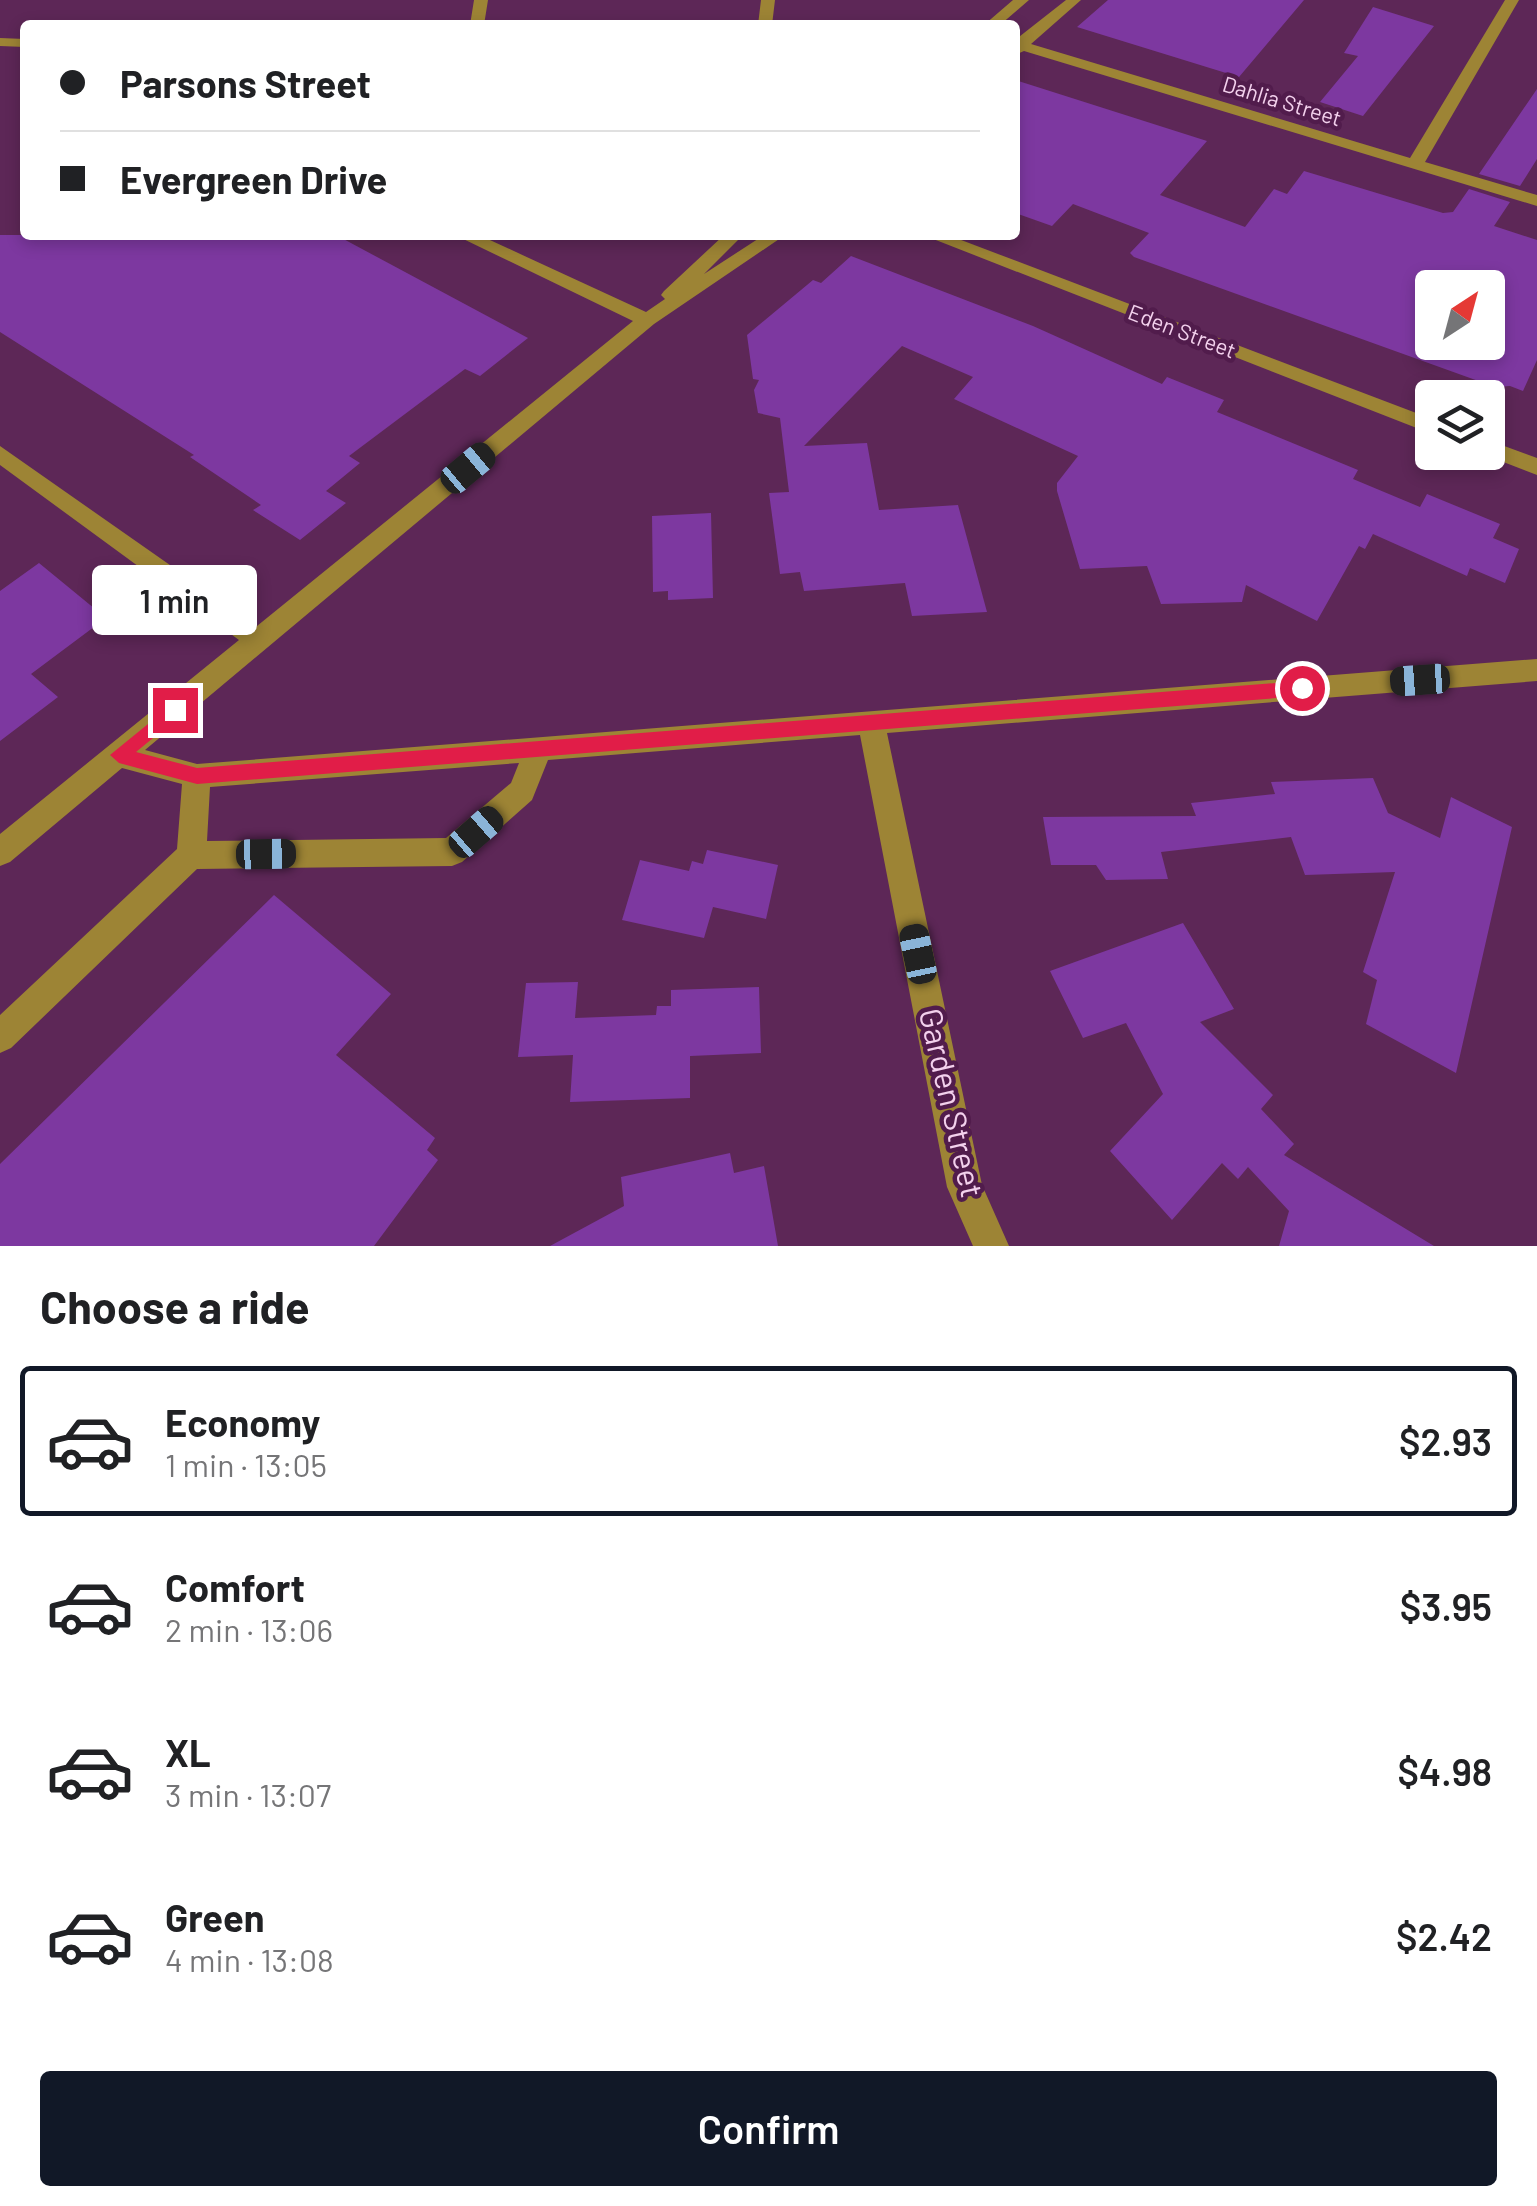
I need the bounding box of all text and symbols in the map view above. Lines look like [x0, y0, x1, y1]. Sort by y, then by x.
text: Parsons Street [120, 60, 371, 106]
street label: Dahlia Street [1220, 70, 1345, 130]
text: Evergreen Drive [120, 156, 387, 202]
north arrow [1415, 270, 1505, 360]
map controls [1415, 270, 1505, 470]
street label: Eden Street [1125, 298, 1240, 363]
button: layers [1415, 380, 1505, 470]
car [435, 437, 501, 499]
callout: 1 min [92, 565, 258, 635]
text: 1 min [140, 581, 209, 619]
car [1389, 663, 1451, 697]
route start [1280, 666, 1325, 711]
route end [153, 688, 198, 733]
car [444, 801, 508, 863]
car [236, 838, 296, 870]
car [897, 922, 939, 986]
street label: Garden Street [913, 1004, 993, 1201]
text: Choose a ride [40, 1279, 310, 1333]
icon: car [45, 1396, 135, 1486]
text: Economy [165, 1399, 320, 1445]
text: $2.93 [1399, 1418, 1492, 1464]
text: 1 min · 13:05 [165, 1445, 327, 1483]
icon: car [45, 1561, 135, 1651]
text: Comfort [165, 1564, 305, 1610]
text: $3.95 [1400, 1583, 1492, 1629]
text: 2 min · 13:06 [165, 1610, 333, 1648]
icon: car [45, 1726, 135, 1816]
text: XL [165, 1729, 211, 1775]
text: $4.98 [1398, 1748, 1492, 1794]
text: 3 min · 13:07 [165, 1775, 331, 1813]
icon: car [45, 1891, 135, 1981]
text: Green [165, 1894, 265, 1940]
text: $2.42 [1396, 1913, 1492, 1959]
text: 4 min · 13:08 [165, 1940, 334, 1978]
button: Confirm [40, 2071, 1497, 2186]

